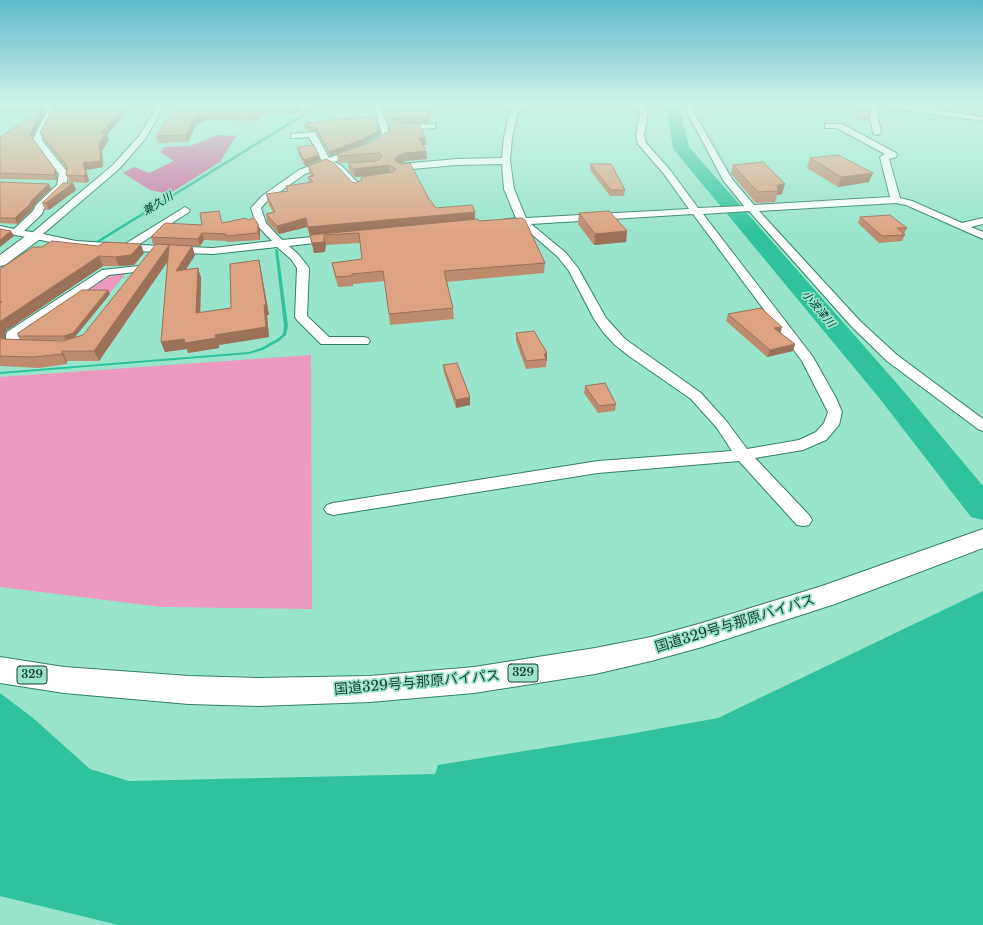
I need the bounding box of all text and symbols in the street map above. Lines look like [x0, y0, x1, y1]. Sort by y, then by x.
water label: 兼久川 [140, 190, 176, 218]
water label: 小波津川 [799, 288, 837, 330]
street label: 国道329号与那原バイパス [653, 592, 817, 656]
road number: 329 [508, 664, 538, 682]
road number: 329 [17, 666, 47, 684]
street label: 国道329号与那原バイパス [333, 667, 501, 699]

